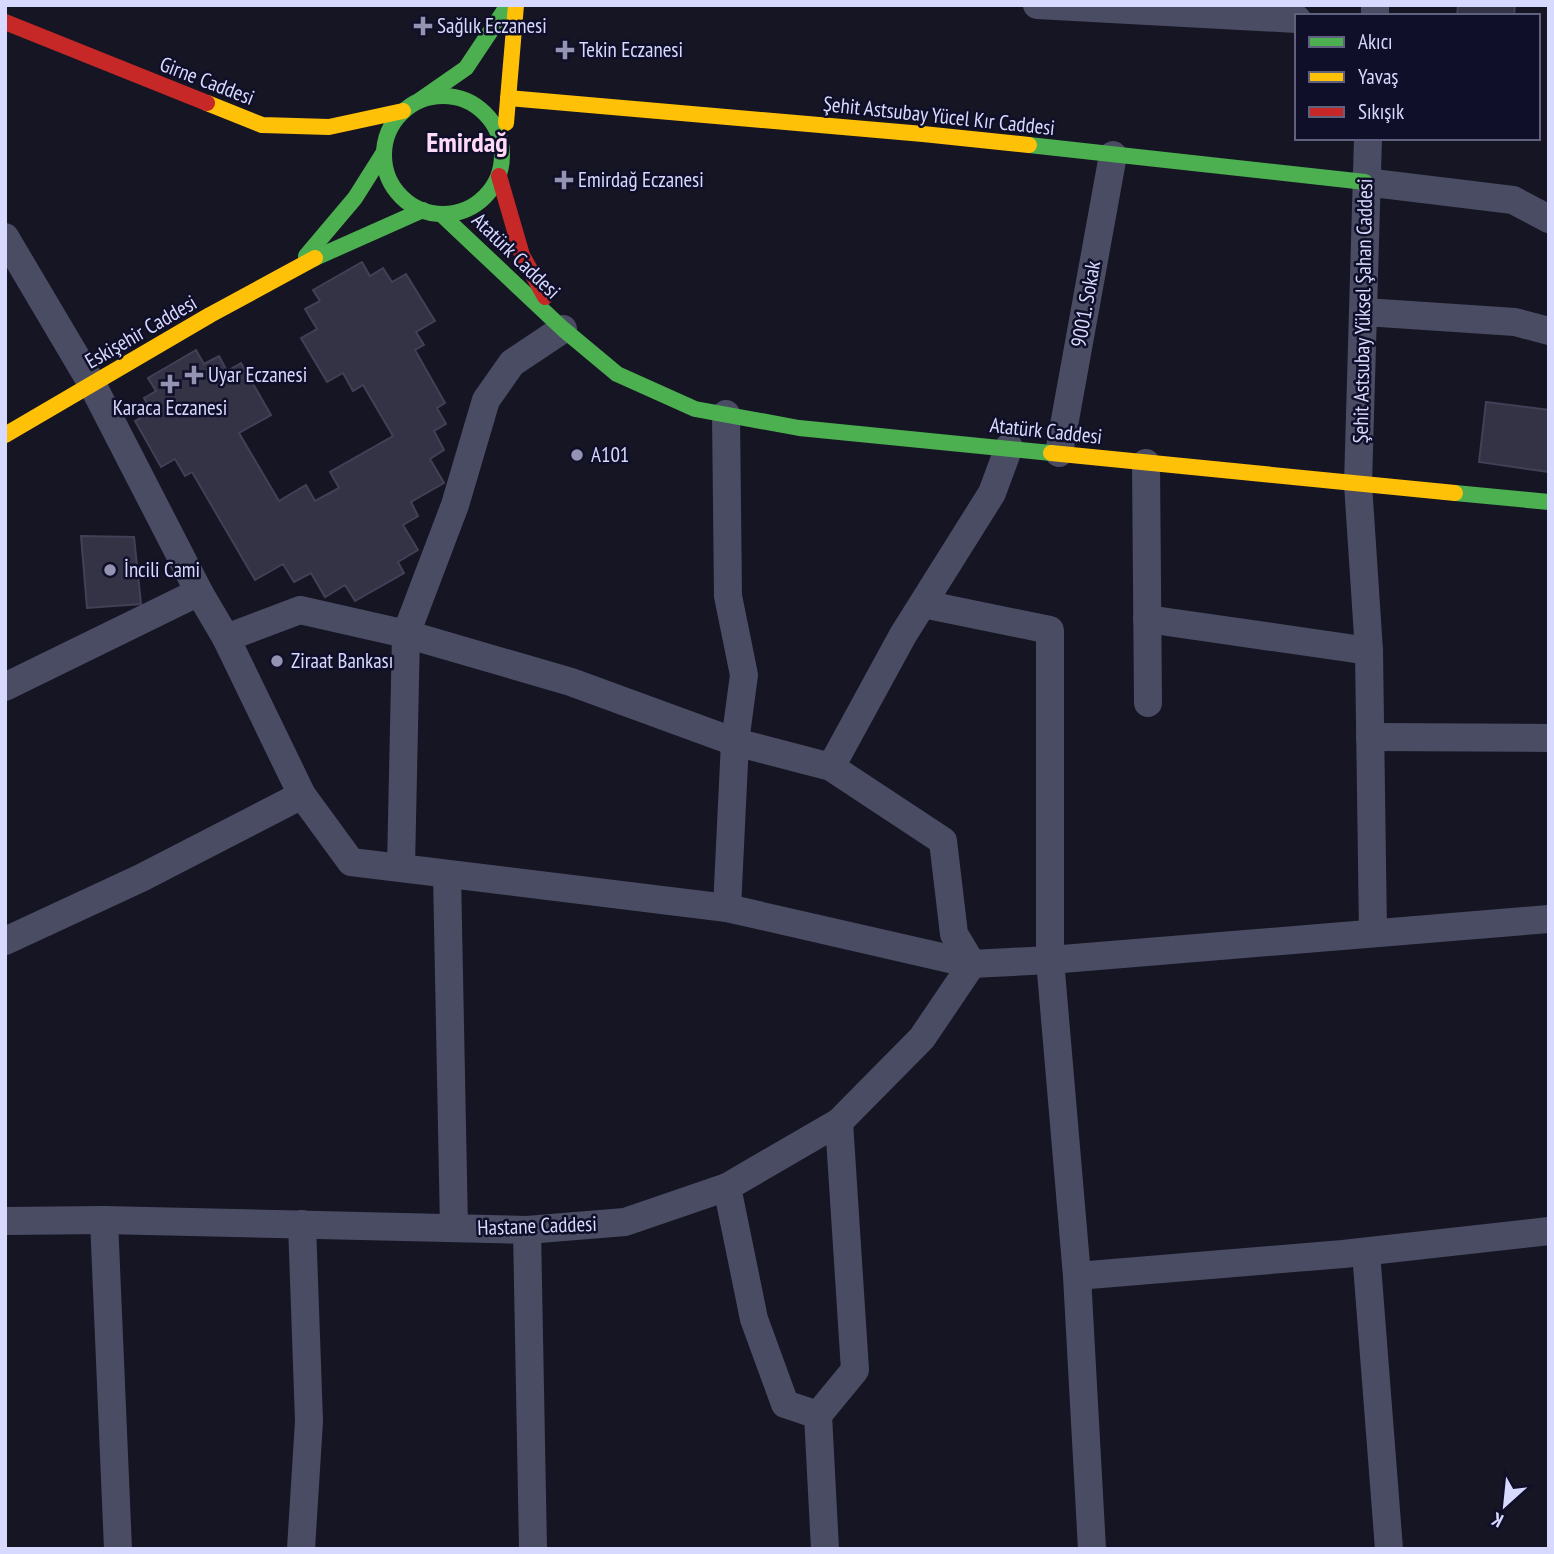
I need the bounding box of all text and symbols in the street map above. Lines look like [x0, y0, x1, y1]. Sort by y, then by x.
place label: Sağlık Eczanesi [437, 12, 547, 39]
legend [1295, 14, 1540, 140]
marker: Sağlık Eczanesi [415, 18, 431, 34]
text: Akıcı [1358, 28, 1393, 55]
place label: Tekin Eczanesi [579, 36, 683, 63]
marker: Tekin Eczanesi [557, 42, 573, 58]
street label: Girne Caddesi [156, 50, 258, 111]
text: Yavaş [1358, 63, 1398, 90]
street label: Şehit Astsubay Yücel Kır Caddesi [822, 90, 1056, 141]
text: Sıkışık [1358, 98, 1404, 125]
district label: Emirdağ [426, 123, 508, 160]
place label: Emirdağ Eczanesi [578, 166, 704, 193]
marker: Emirdağ Eczanesi [556, 172, 572, 188]
street label: Şehit Astsubay Yüksel Şahan Caddesi [1347, 178, 1378, 444]
street label: Atatürk Caddesi [466, 207, 566, 305]
street label: 9001. Sokak [1065, 259, 1106, 349]
street label: Eskişehir Caddesi [80, 289, 202, 374]
place label: Uyar Eczanesi [208, 361, 307, 388]
marker: Uyar Eczanesi [186, 367, 202, 383]
marker: Karaca Eczanesi [162, 376, 178, 392]
place label: Karaca Eczanesi [113, 394, 227, 421]
street label: Atatürk Caddesi [989, 411, 1104, 450]
place label: A101 [591, 441, 629, 468]
marker: A101 [569, 447, 585, 463]
place label: İncili Cami [124, 556, 200, 583]
marker: İncili Cami [102, 562, 118, 578]
place label: Ziraat Bankası [291, 647, 393, 674]
marker: Ziraat Bankası [269, 653, 285, 669]
street label: Hastane Caddesi [477, 1210, 597, 1241]
north arrow [1470, 1470, 1540, 1540]
text: K [1487, 1507, 1507, 1533]

